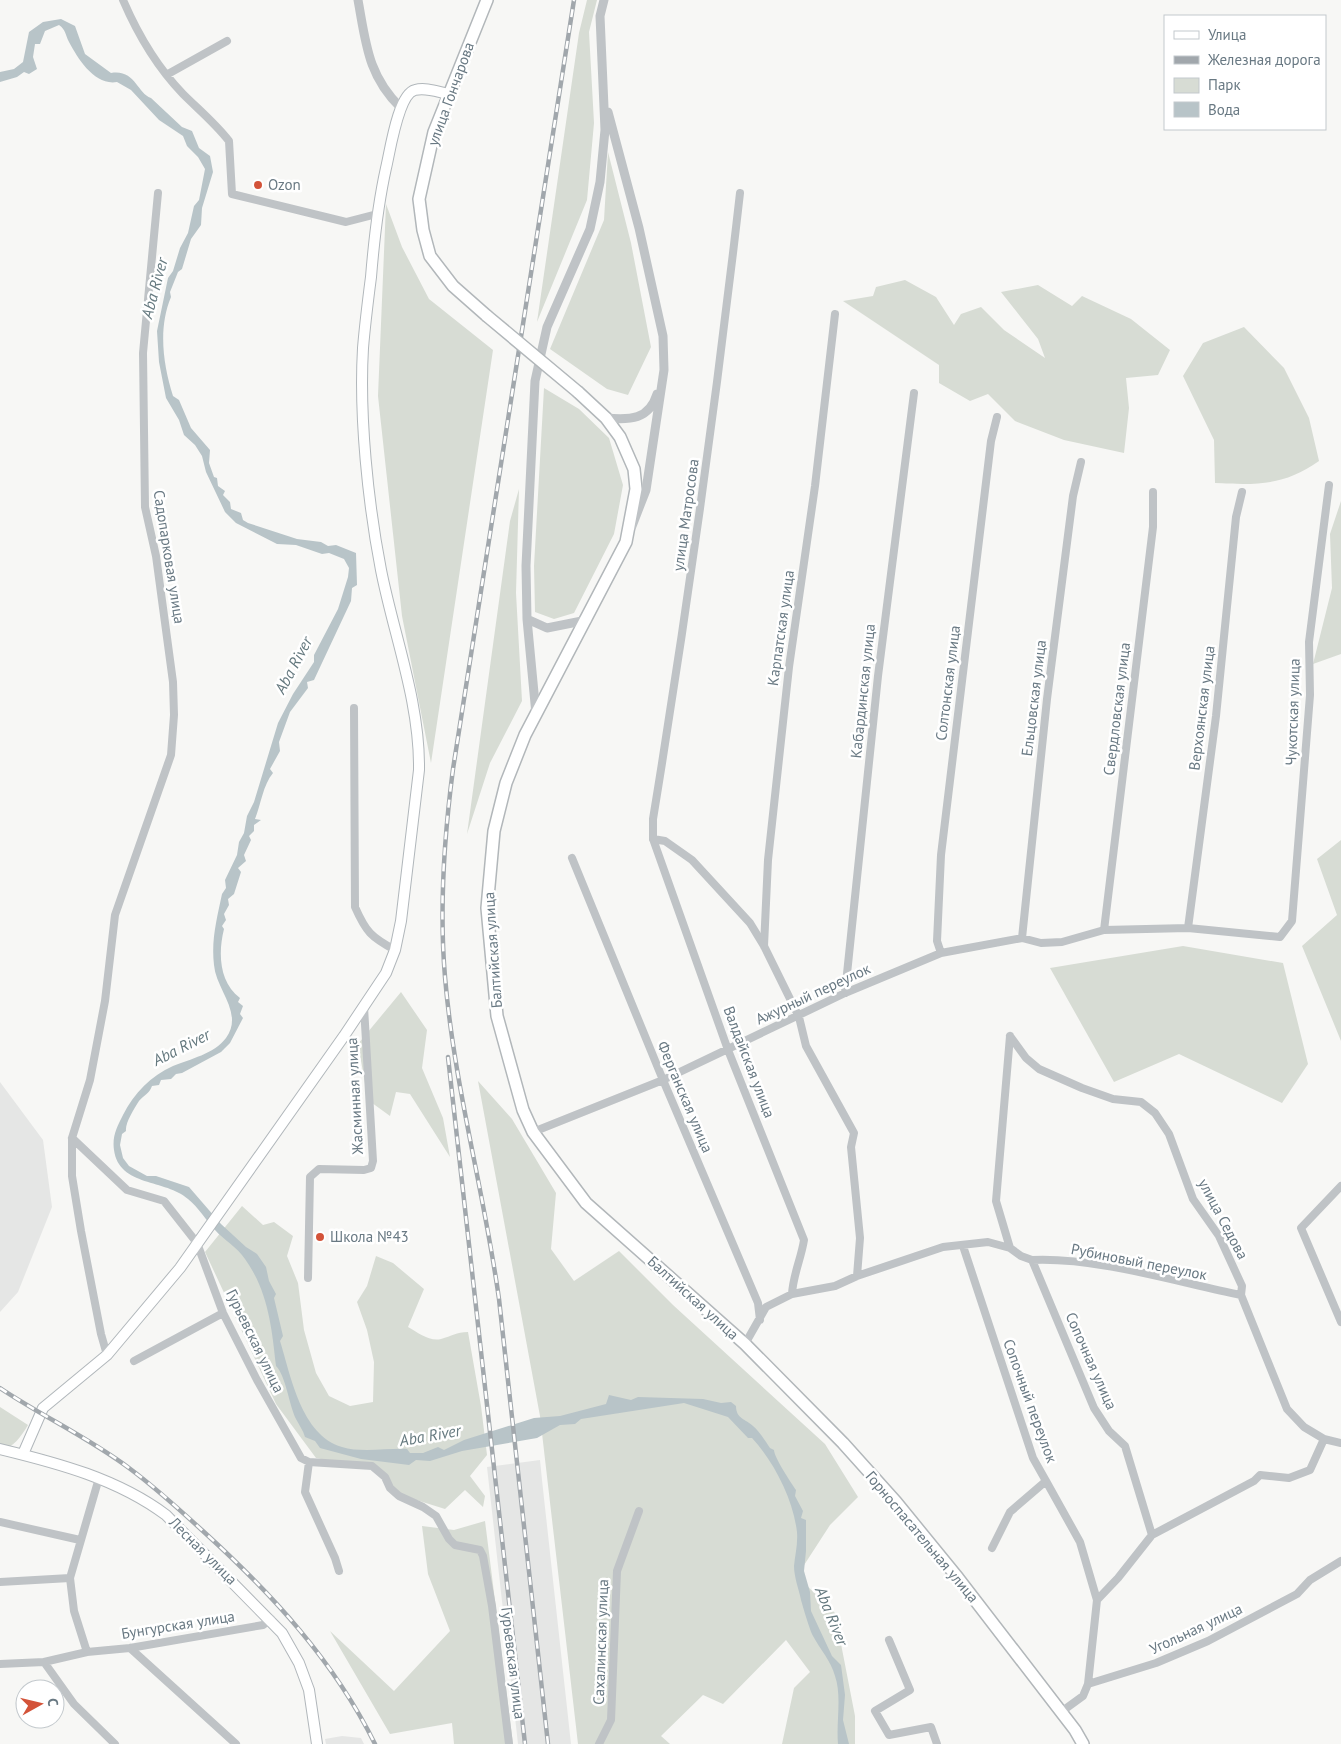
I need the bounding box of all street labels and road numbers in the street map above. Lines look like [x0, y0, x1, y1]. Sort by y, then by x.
street label: улица Гончарова [423, 39, 478, 148]
street label: улица Матросова [668, 458, 703, 572]
street label: Садопарковая улица [150, 489, 189, 625]
street label: Карпатская улица [763, 569, 798, 687]
street label: Кабардинская улица [846, 623, 879, 759]
street label: Солтонская улица [931, 624, 964, 742]
street label: Ельцовская улица [1017, 639, 1050, 757]
street label: Свердловская улица [1099, 641, 1134, 777]
street label: Верхоянская улица [1184, 644, 1219, 771]
street label: Чукотская улица [1281, 658, 1304, 766]
street label: Балтийская улица [479, 891, 506, 1009]
street label: Ажурный переулок [752, 958, 874, 1028]
street label: Валдайская улица [719, 1003, 780, 1120]
street label: Жасминная улица [342, 1037, 367, 1156]
street label: Ферганская улица [653, 1038, 717, 1155]
street label: улица Седова [1194, 1175, 1253, 1262]
street label: Рубиновый переулок [1070, 1239, 1209, 1284]
street label: Балтийская улица [644, 1252, 743, 1344]
street label: Гурьевская улица [222, 1286, 289, 1396]
street label: Сопочная улица [1062, 1309, 1121, 1412]
street label: Сопочный переулок [999, 1336, 1062, 1466]
street label: Горноспасательная улица [862, 1467, 983, 1606]
street label: Лесная улица [165, 1512, 241, 1589]
street label: Сахалинская улица [589, 1579, 612, 1705]
street label: Угольная улица [1146, 1599, 1245, 1658]
street label: Бунгурская улица [120, 1606, 236, 1643]
street label: Гурьевская улица [497, 1606, 530, 1720]

